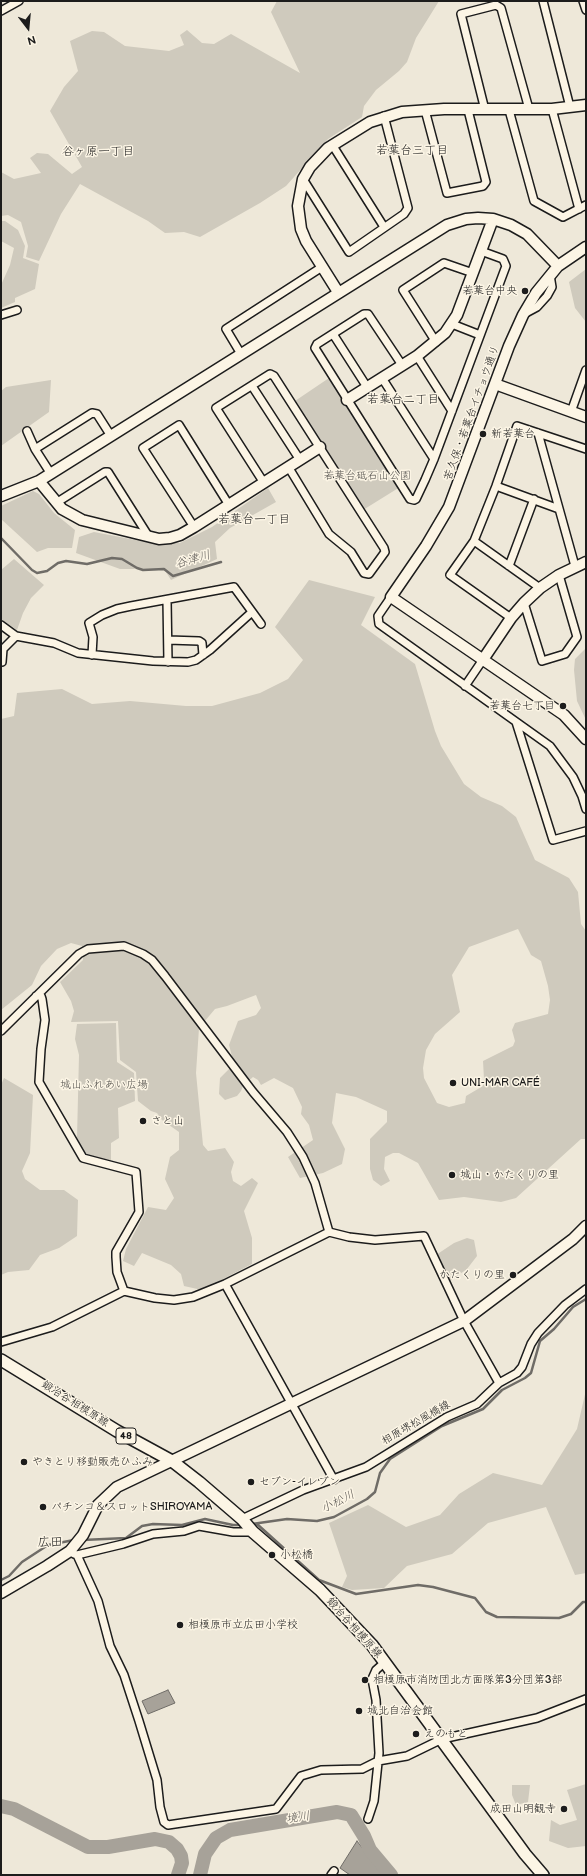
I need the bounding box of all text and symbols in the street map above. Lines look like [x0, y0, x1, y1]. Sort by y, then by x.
north arrow [8, 8, 48, 48]
text: N [26, 33, 37, 47]
district label: 若葉台三丁目 [376, 144, 448, 158]
district label: 谷ヶ原一丁目 [62, 145, 134, 159]
place label: 若葉台中央 [462, 284, 517, 298]
marker: 若葉台中央 [520, 286, 530, 296]
street label: 苦久保・若葉台イチョウ通り [441, 344, 503, 482]
district label: 若葉台二丁目 [367, 393, 439, 407]
place label: 新若葉台 [491, 427, 535, 441]
marker: 新若葉台 [478, 429, 488, 439]
park label: 若葉台砥石山公園 [323, 469, 411, 483]
district label: 若葉台一丁目 [218, 513, 290, 527]
water label: 谷津川 [174, 548, 212, 572]
place label: 若葉台七丁目 [489, 699, 555, 713]
marker: 若葉台七丁目 [558, 701, 568, 711]
place label: UNI-MAR CAFÉ [461, 1076, 540, 1090]
park label: 城山ふれあい広場 [60, 1078, 148, 1092]
marker: UNI-MAR CAFÉ [448, 1078, 458, 1088]
place label: さと山 [151, 1114, 184, 1128]
marker: さと山 [138, 1116, 148, 1126]
place label: 城山・かたくりの里 [460, 1168, 559, 1182]
marker: 城山・かたくりの里 [447, 1170, 457, 1180]
place label: かたくりの里 [439, 1268, 505, 1282]
marker: かたくりの里 [508, 1270, 518, 1280]
street label: 鍛冶谷相模原線 [39, 1378, 111, 1430]
street label: 相原堺松風橋線 [379, 1398, 453, 1448]
road number: 48 [116, 1428, 136, 1444]
place label: やきとり移動販売ひふみ [32, 1455, 153, 1469]
marker: やきとり移動販売ひふみ [19, 1457, 29, 1467]
place label: セブン-イレブン [259, 1475, 340, 1489]
marker: セブン-イレブン [246, 1477, 256, 1487]
water label: 小松川 [319, 1487, 357, 1517]
place label: パチンコ＆スロットSHIROYAMA [51, 1500, 212, 1514]
marker: パチンコ＆スロットSHIROYAMA [38, 1502, 48, 1512]
district label: 広田 [37, 1535, 63, 1551]
place label: 小松橋 [280, 1548, 313, 1562]
marker: 小松橋 [267, 1550, 277, 1560]
street label: 鍛冶谷相模原線 [323, 1595, 385, 1661]
place label: 相模原市立広田小学校 [188, 1618, 298, 1632]
marker: 相模原市立広田小学校 [175, 1620, 185, 1630]
place label: 相模原市消防団北方面隊第3分団第3部 [373, 1673, 563, 1687]
marker: 相模原市消防団北方面隊第3分団第3部 [360, 1675, 370, 1685]
place label: 城北自治会館 [367, 1704, 433, 1718]
marker: 城北自治会館 [354, 1706, 364, 1716]
place label: えのもと [424, 1727, 468, 1741]
marker: えのもと [411, 1729, 421, 1739]
place label: 成田山明観寺 [490, 1802, 556, 1816]
marker: 成田山明観寺 [559, 1804, 569, 1814]
water label: 境川 [285, 1809, 311, 1827]

